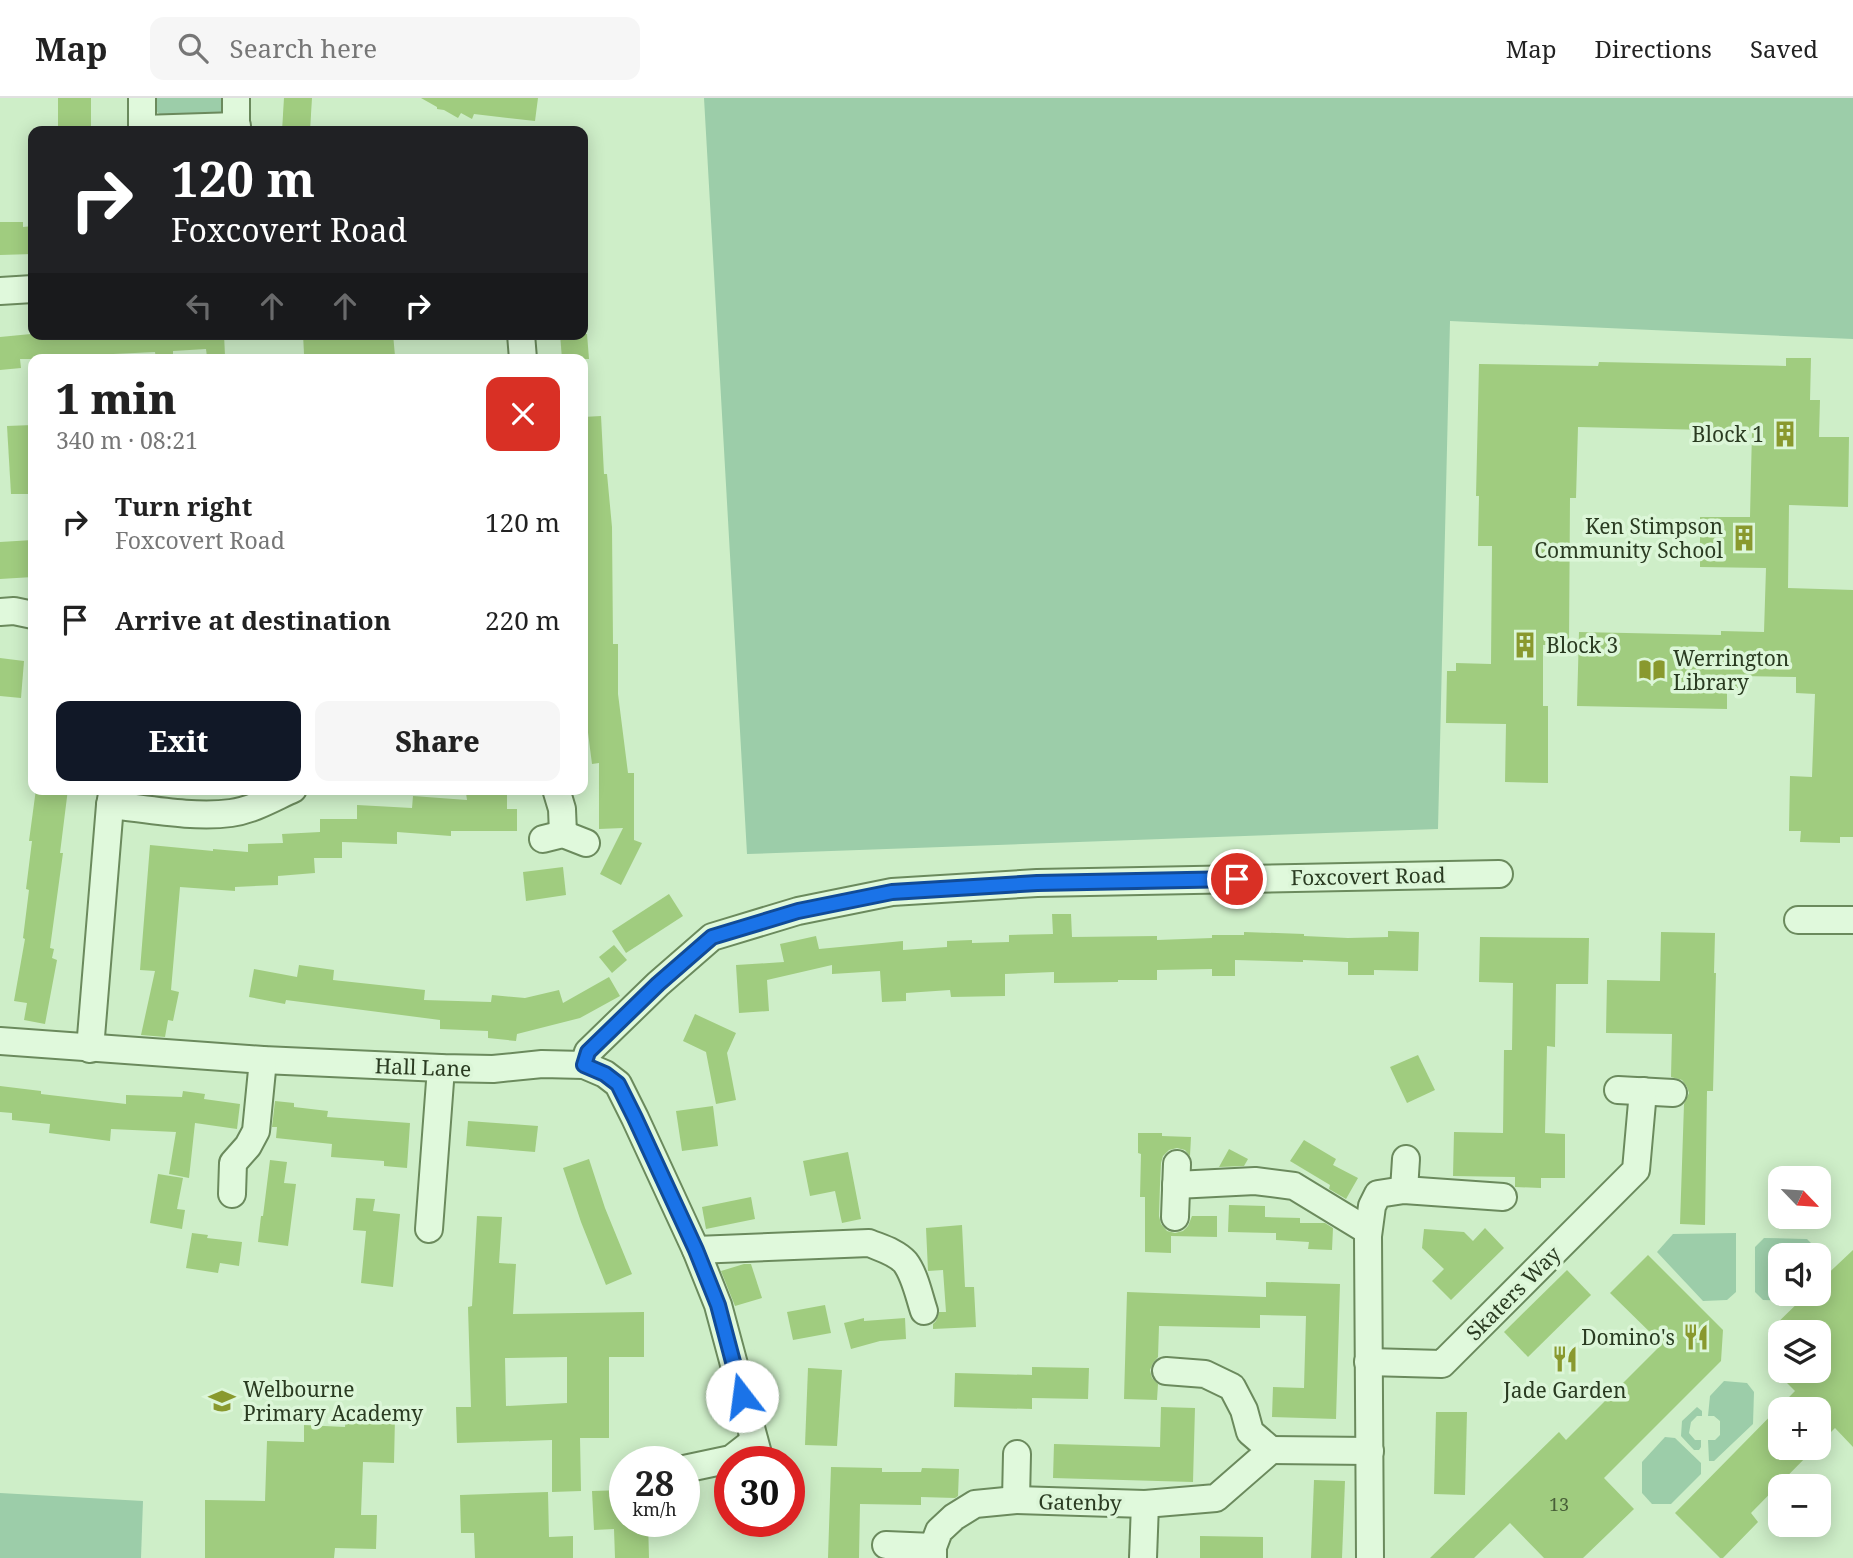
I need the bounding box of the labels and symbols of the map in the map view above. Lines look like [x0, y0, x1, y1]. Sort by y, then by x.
building icon: Block 1 [1770, 419, 1800, 449]
place label: Block 1 [1692, 420, 1764, 448]
place label: Ken Stimpson Community School [1534, 512, 1723, 564]
building icon: Ken Stimpson Community School [1729, 523, 1759, 553]
building icon: Block 3 [1510, 630, 1540, 660]
place label: Block 3 [1546, 631, 1618, 659]
place label: Werrington Library [1673, 644, 1789, 696]
library icon: Werrington Library [1637, 655, 1667, 685]
pin [1207, 849, 1267, 909]
street label: Foxcovert Road [1290, 861, 1446, 891]
street label: Hall Lane [374, 1051, 472, 1083]
north arrow [1768, 1166, 1830, 1228]
street label: Skaters Way [1460, 1240, 1566, 1346]
restaurant icon: Domino's [1681, 1322, 1711, 1352]
place label: Domino's [1581, 1323, 1675, 1351]
restaurant icon: Jade Garden [1550, 1344, 1580, 1374]
position arrow [705, 1359, 779, 1433]
place label: Welbourne Primary Academy [243, 1375, 423, 1427]
place label: Jade Garden [1502, 1376, 1627, 1404]
school or university icon: Welbourne Primary Academy [207, 1386, 237, 1416]
speed limit sign: 30 [714, 1446, 805, 1537]
street label: Gatenby [1038, 1487, 1122, 1517]
house number: 13 [1549, 1492, 1569, 1516]

